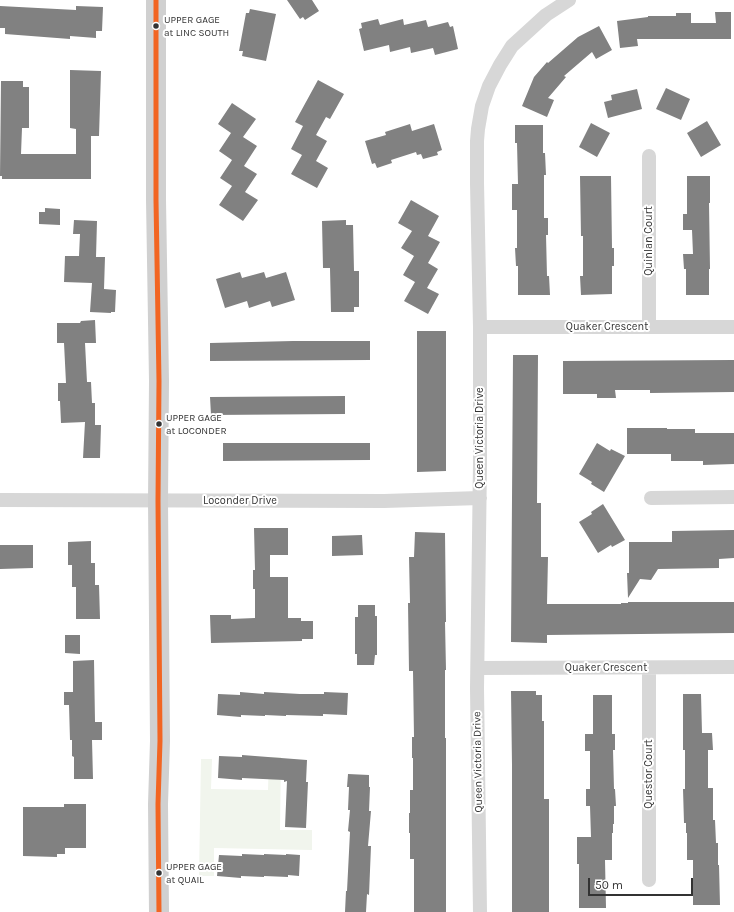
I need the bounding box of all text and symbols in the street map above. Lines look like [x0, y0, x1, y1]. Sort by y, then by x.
place label: UPPER GAGE at LINC SOUTH [164, 14, 229, 38]
marker: UPPER GAGE at LINC SOUTH [151, 21, 161, 31]
street label: Quinlan Court [642, 206, 656, 276]
street label: Quaker Crescent [566, 320, 648, 334]
street label: Queen Victoria Drive [473, 387, 487, 489]
place label: UPPER GAGE at LOCONDER [166, 412, 227, 436]
marker: UPPER GAGE at LOCONDER [154, 419, 164, 429]
street label: Loconder Drive [203, 494, 277, 508]
street label: Quaker Crescent [565, 661, 647, 675]
street label: Queen Victoria Drive [471, 711, 485, 813]
street label: Questor Court [642, 739, 656, 809]
place label: UPPER GAGE at QUAIL [166, 861, 222, 884]
marker: UPPER GAGE at QUAIL [154, 868, 164, 878]
scale bar [590, 870, 695, 896]
text: 50 m [595, 878, 623, 892]

